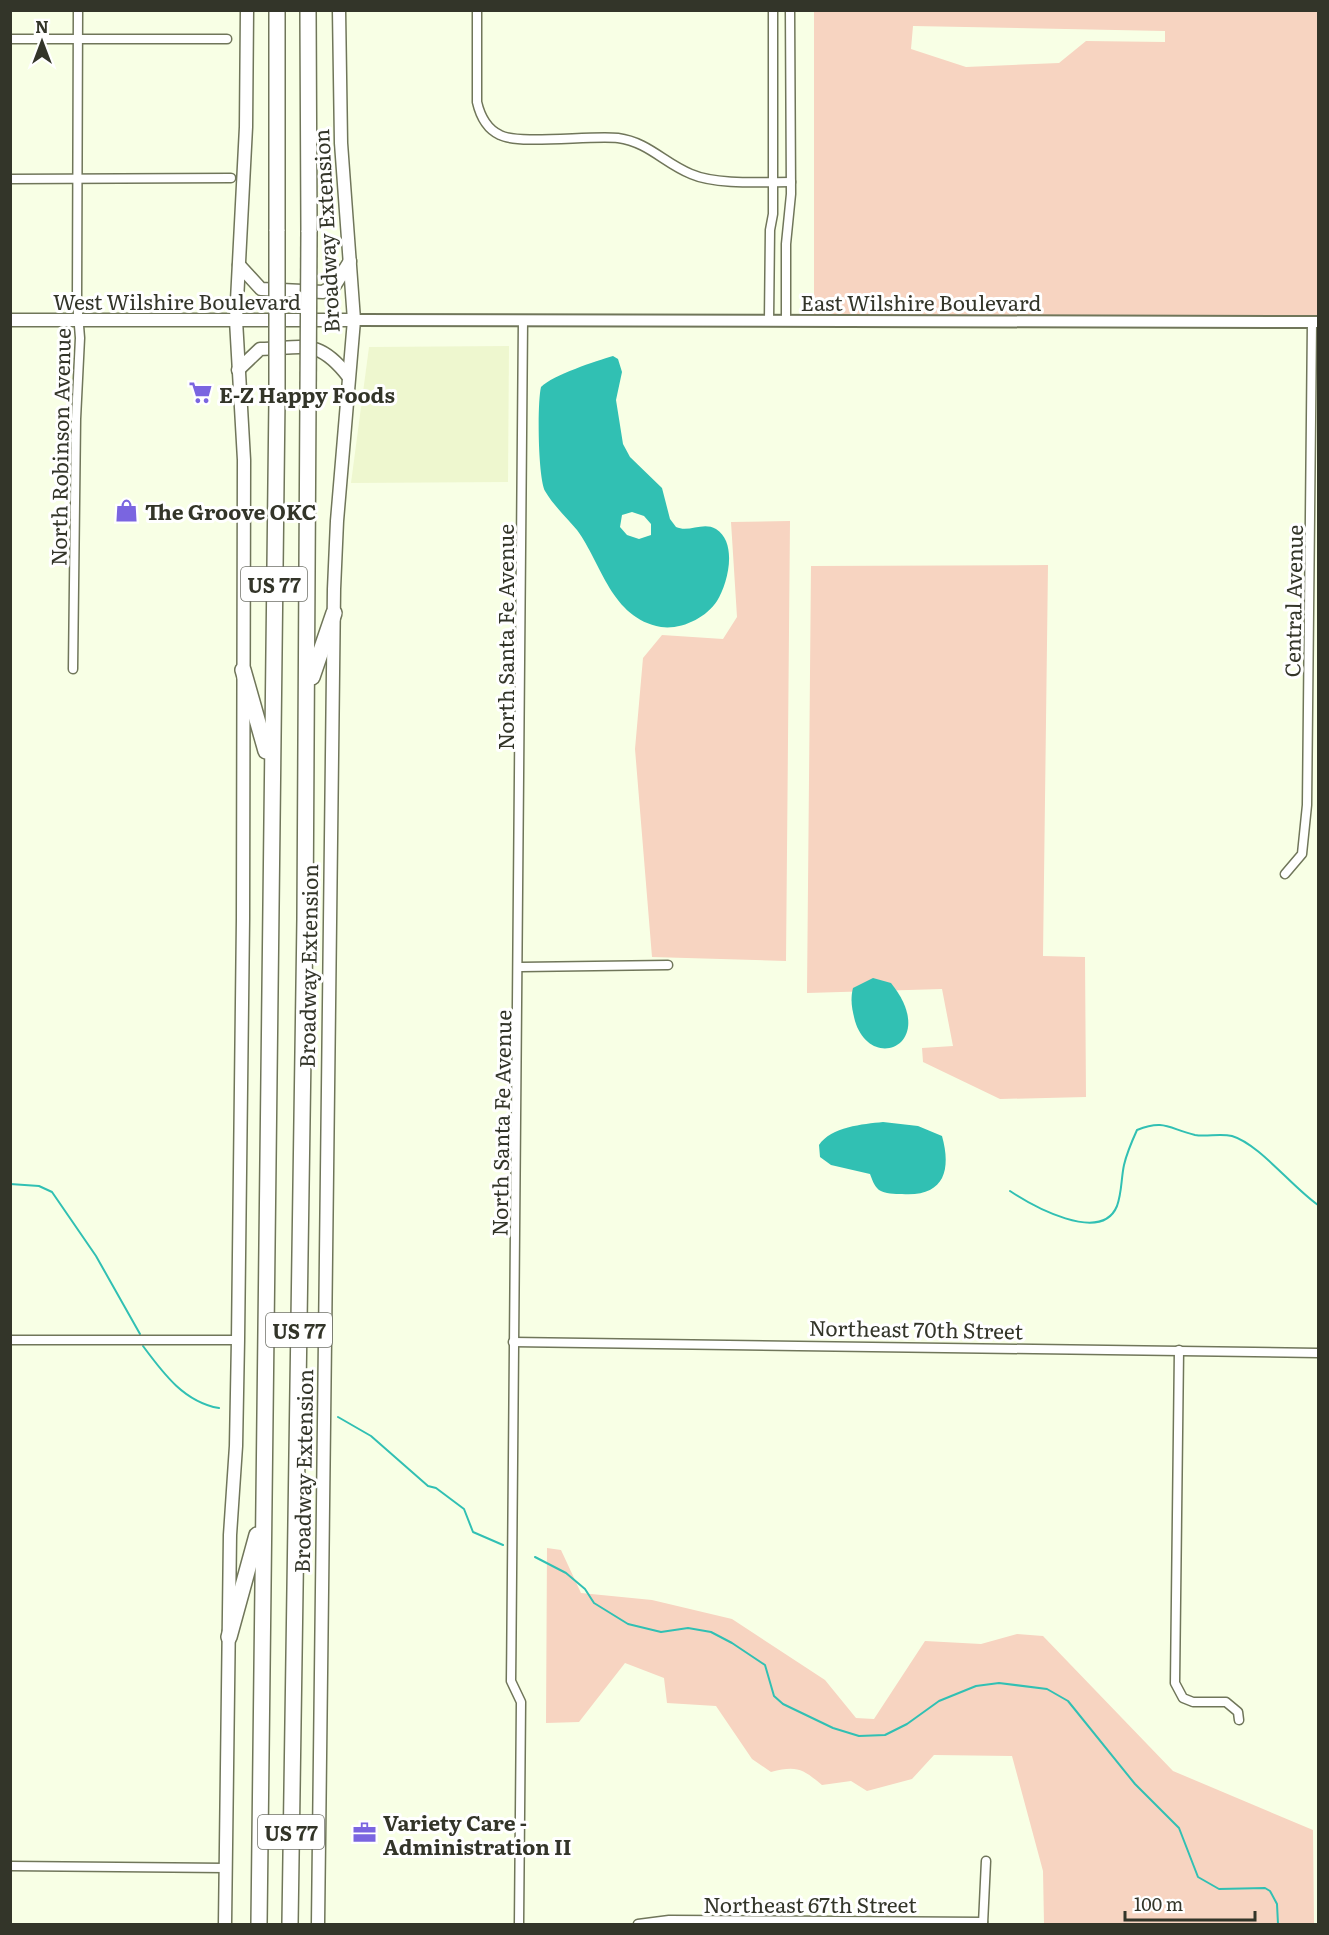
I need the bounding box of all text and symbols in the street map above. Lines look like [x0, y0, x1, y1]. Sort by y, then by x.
north arrow [12, 12, 72, 72]
text: N [35, 14, 49, 38]
street label: Broadway Extension [304, 128, 346, 334]
street label: West Wilshire Boulevard [53, 285, 301, 316]
street label: East Wilshire Boulevard [801, 286, 1042, 317]
street label: North Robinson Avenue [41, 328, 77, 566]
place label: E-Z Happy Foods [219, 378, 395, 409]
supermarket icon: E-Z Happy Foods [188, 380, 214, 406]
place label: The Groove OKC [145, 495, 316, 526]
shop icon: The Groove OKC [114, 497, 140, 523]
street label: North Santa Fe Avenue [489, 524, 520, 750]
street label: Central Avenue [1275, 524, 1309, 678]
road number: US 77 [241, 567, 307, 601]
street label: Broadway Extension [290, 864, 324, 1068]
street label: North Santa Fe Avenue [483, 1009, 517, 1237]
street label: Northeast 70th Street [809, 1311, 1024, 1345]
road number: US 77 [266, 1313, 332, 1347]
street label: Broadway Extension [285, 1369, 319, 1573]
place label: Variety Care - Administration II [383, 1806, 572, 1861]
road number: US 77 [258, 1815, 324, 1849]
office icon: Variety Care - Administration II [352, 1820, 378, 1846]
scale bar [1125, 1884, 1256, 1922]
street label: Northeast 67th Street [703, 1888, 917, 1919]
text: 100 m [1134, 1890, 1183, 1917]

